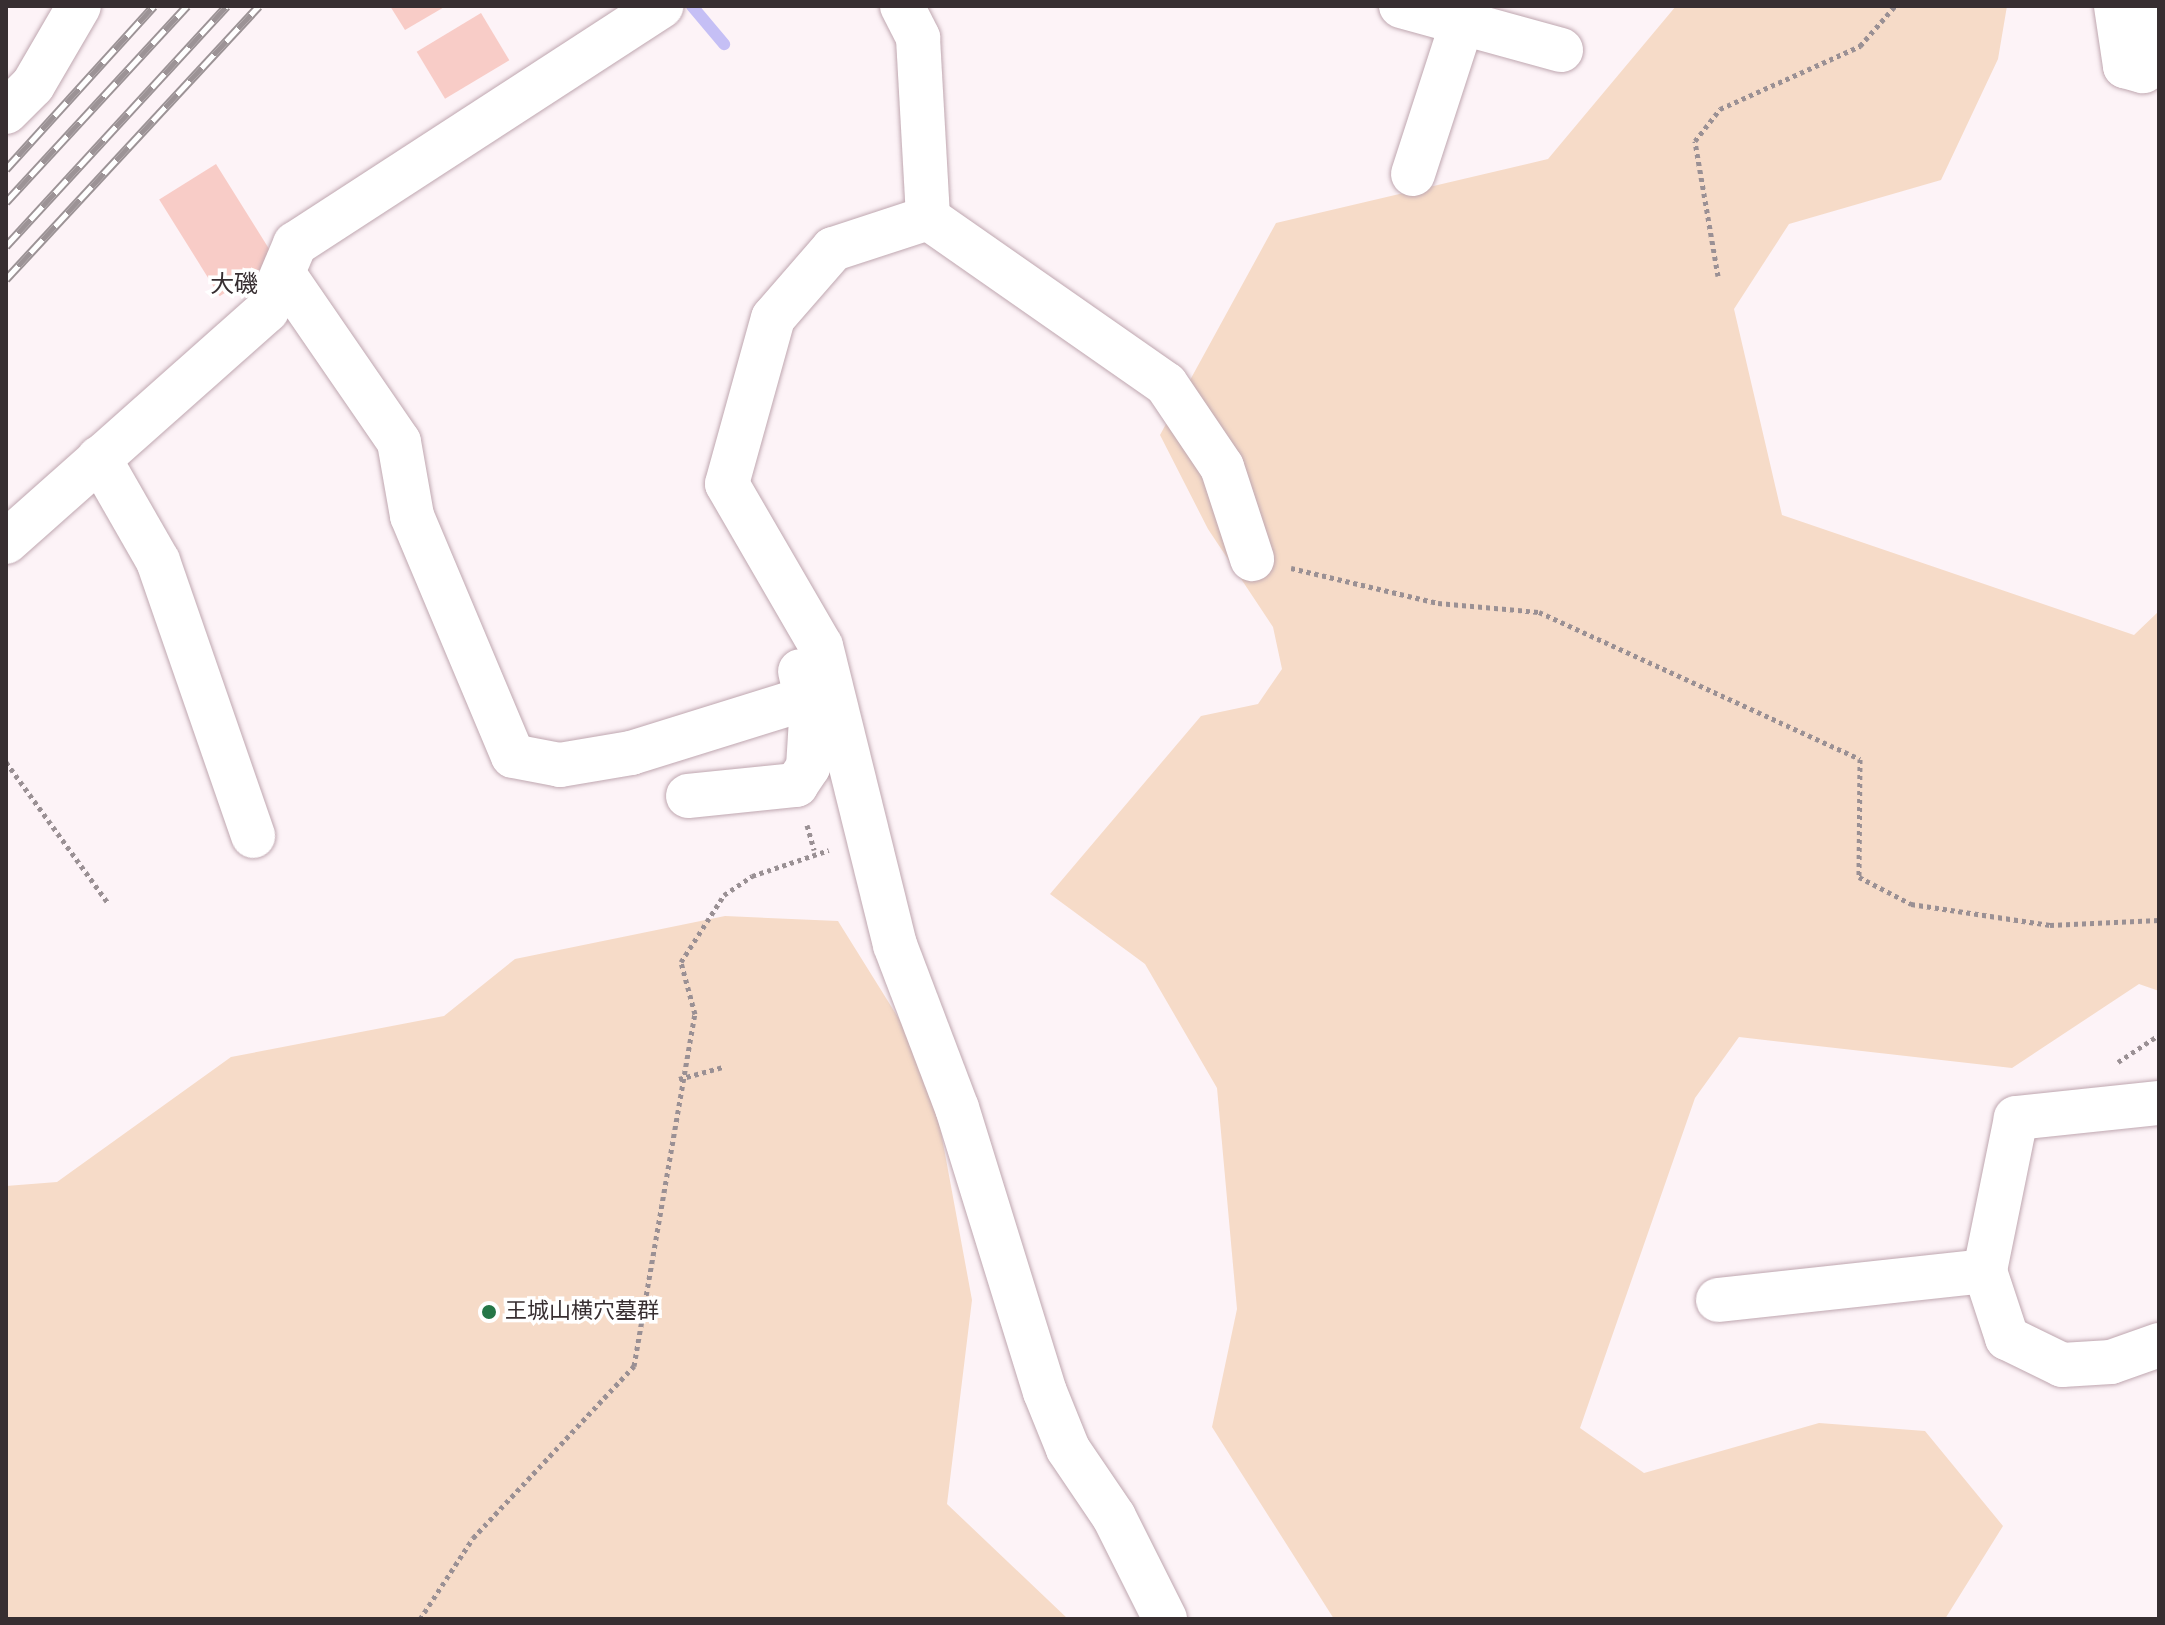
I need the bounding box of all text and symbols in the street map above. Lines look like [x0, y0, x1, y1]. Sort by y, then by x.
district label: 大磯 [210, 272, 258, 300]
place label: 王城山横穴墓群 [505, 1299, 659, 1325]
marker: 王城山横穴墓群 [480, 1303, 498, 1321]

